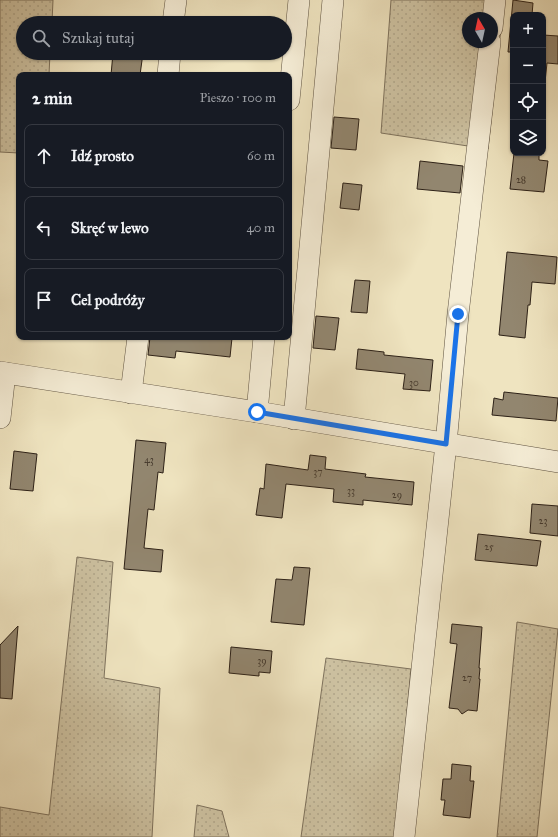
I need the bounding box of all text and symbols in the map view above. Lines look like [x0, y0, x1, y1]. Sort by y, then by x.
north arrow [462, 12, 498, 48]
map controls [510, 12, 546, 156]
button: + [510, 12, 546, 48]
search box [16, 16, 292, 60]
icon: search [30, 27, 52, 49]
text: Szukaj tutaj [62, 29, 134, 47]
button: − [510, 48, 546, 84]
button: locate [510, 84, 546, 120]
text: 2 min [32, 88, 72, 109]
text: Pieszo · 100 m [200, 90, 276, 106]
button: layers [510, 120, 546, 156]
icon: ahead [33, 145, 55, 167]
text: Idź prosto [71, 147, 134, 165]
text: 60 m [247, 148, 275, 164]
house number: 28 [516, 174, 526, 186]
icon: left [33, 217, 55, 239]
text: Skręć w lewo [71, 219, 149, 237]
text: 40 m [246, 220, 275, 236]
icon: arrive [33, 289, 55, 311]
text: Cel podróży [71, 291, 145, 309]
route end [449, 305, 467, 323]
house number: 30 [409, 377, 419, 389]
route start [248, 403, 266, 421]
house number: 43 [144, 454, 154, 466]
house number: 37 [313, 466, 323, 478]
house number: 33 [347, 485, 355, 497]
house number: 29 [392, 489, 402, 501]
house number: 23 [539, 515, 547, 527]
house number: 25 [484, 541, 494, 553]
house number: 39 [257, 655, 267, 667]
house number: 27 [462, 672, 472, 684]

